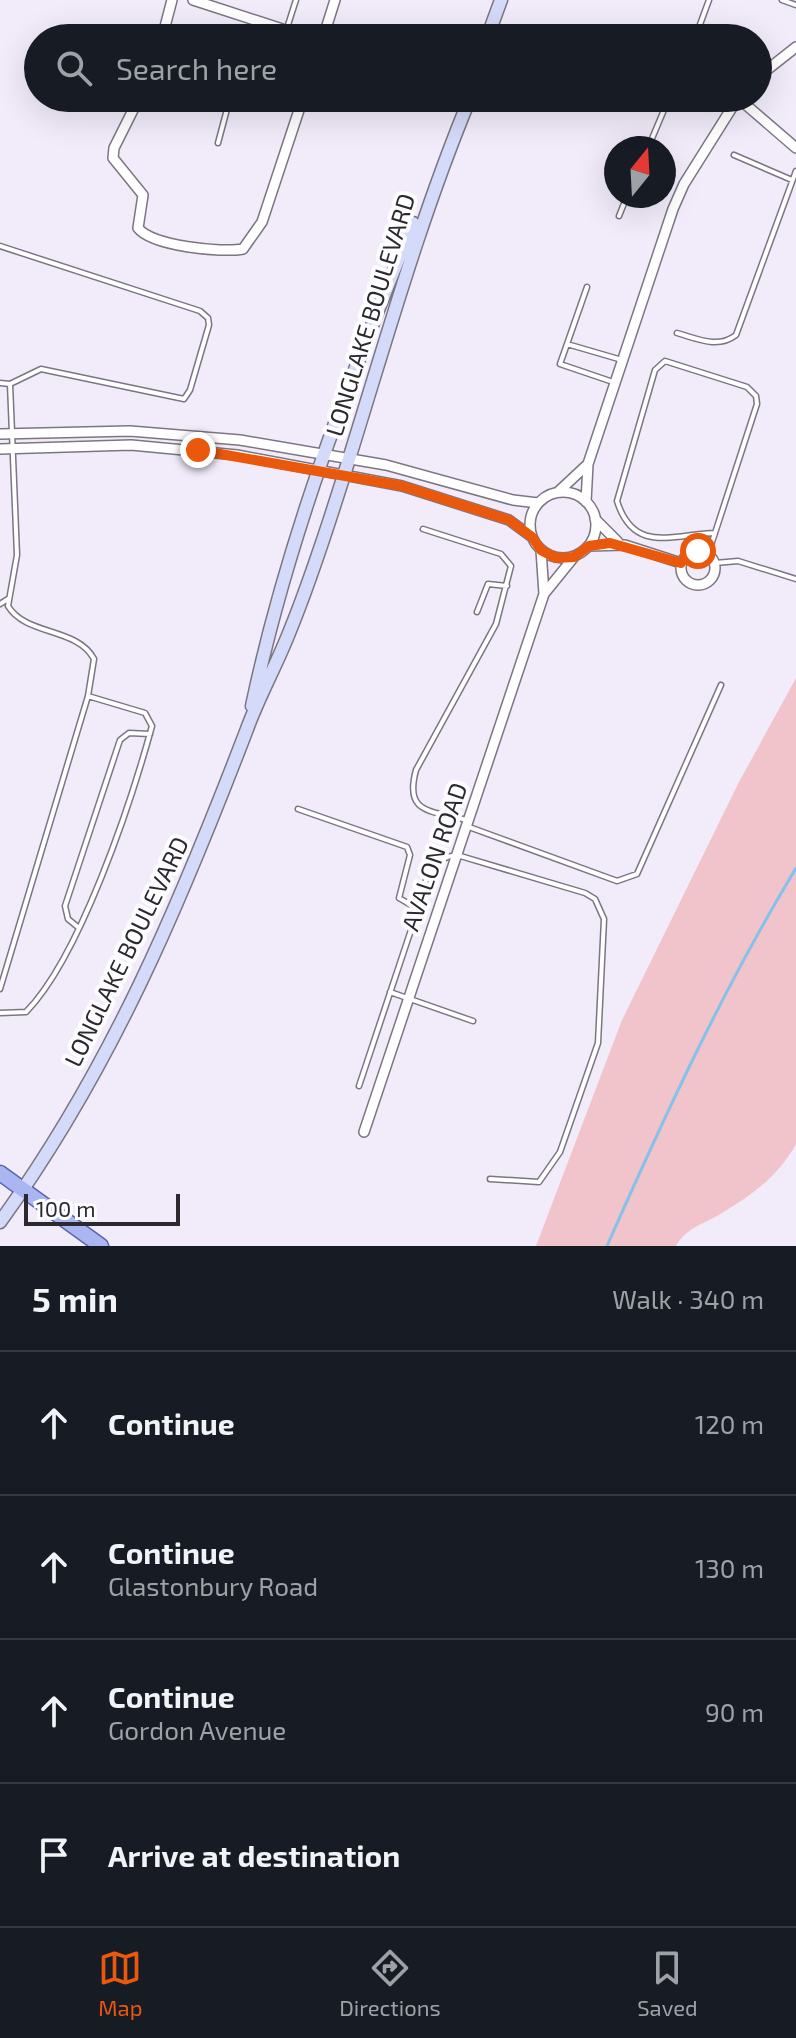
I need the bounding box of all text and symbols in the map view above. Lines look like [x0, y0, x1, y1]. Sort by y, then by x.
search box [24, 24, 772, 112]
icon: search [52, 46, 96, 90]
text: Search here [116, 50, 277, 86]
north arrow [604, 136, 676, 208]
street label: LONGLAKE BOULEVARD [319, 190, 420, 439]
route end [180, 432, 216, 468]
route start [680, 533, 716, 569]
street label: AVALON ROAD [395, 779, 472, 934]
street label: LONGLAKE BOULEVARD [57, 832, 194, 1071]
scale bar [24, 1190, 180, 1226]
text: 100 m [36, 1195, 95, 1221]
text: 5 min [32, 1278, 118, 1319]
text: Walk · 340 m [612, 1283, 764, 1314]
icon: ahead [32, 1401, 76, 1445]
text: Continue [108, 1405, 235, 1441]
text: 120 m [695, 1408, 764, 1439]
text: Continue [108, 1534, 235, 1570]
icon: ahead [32, 1545, 76, 1589]
text: 130 m [695, 1552, 764, 1583]
text: Glastonbury Road [108, 1570, 318, 1601]
text: Continue [108, 1678, 235, 1714]
icon: ahead [32, 1689, 76, 1733]
text: 90 m [705, 1696, 764, 1727]
text: Gordon Avenue [108, 1714, 286, 1745]
icon: arrive [32, 1833, 76, 1877]
text: Arrive at destination [108, 1837, 400, 1873]
tab: Map [98, 1946, 142, 2020]
tab: Directions [339, 1946, 441, 2020]
tab: Saved [637, 1946, 698, 2020]

